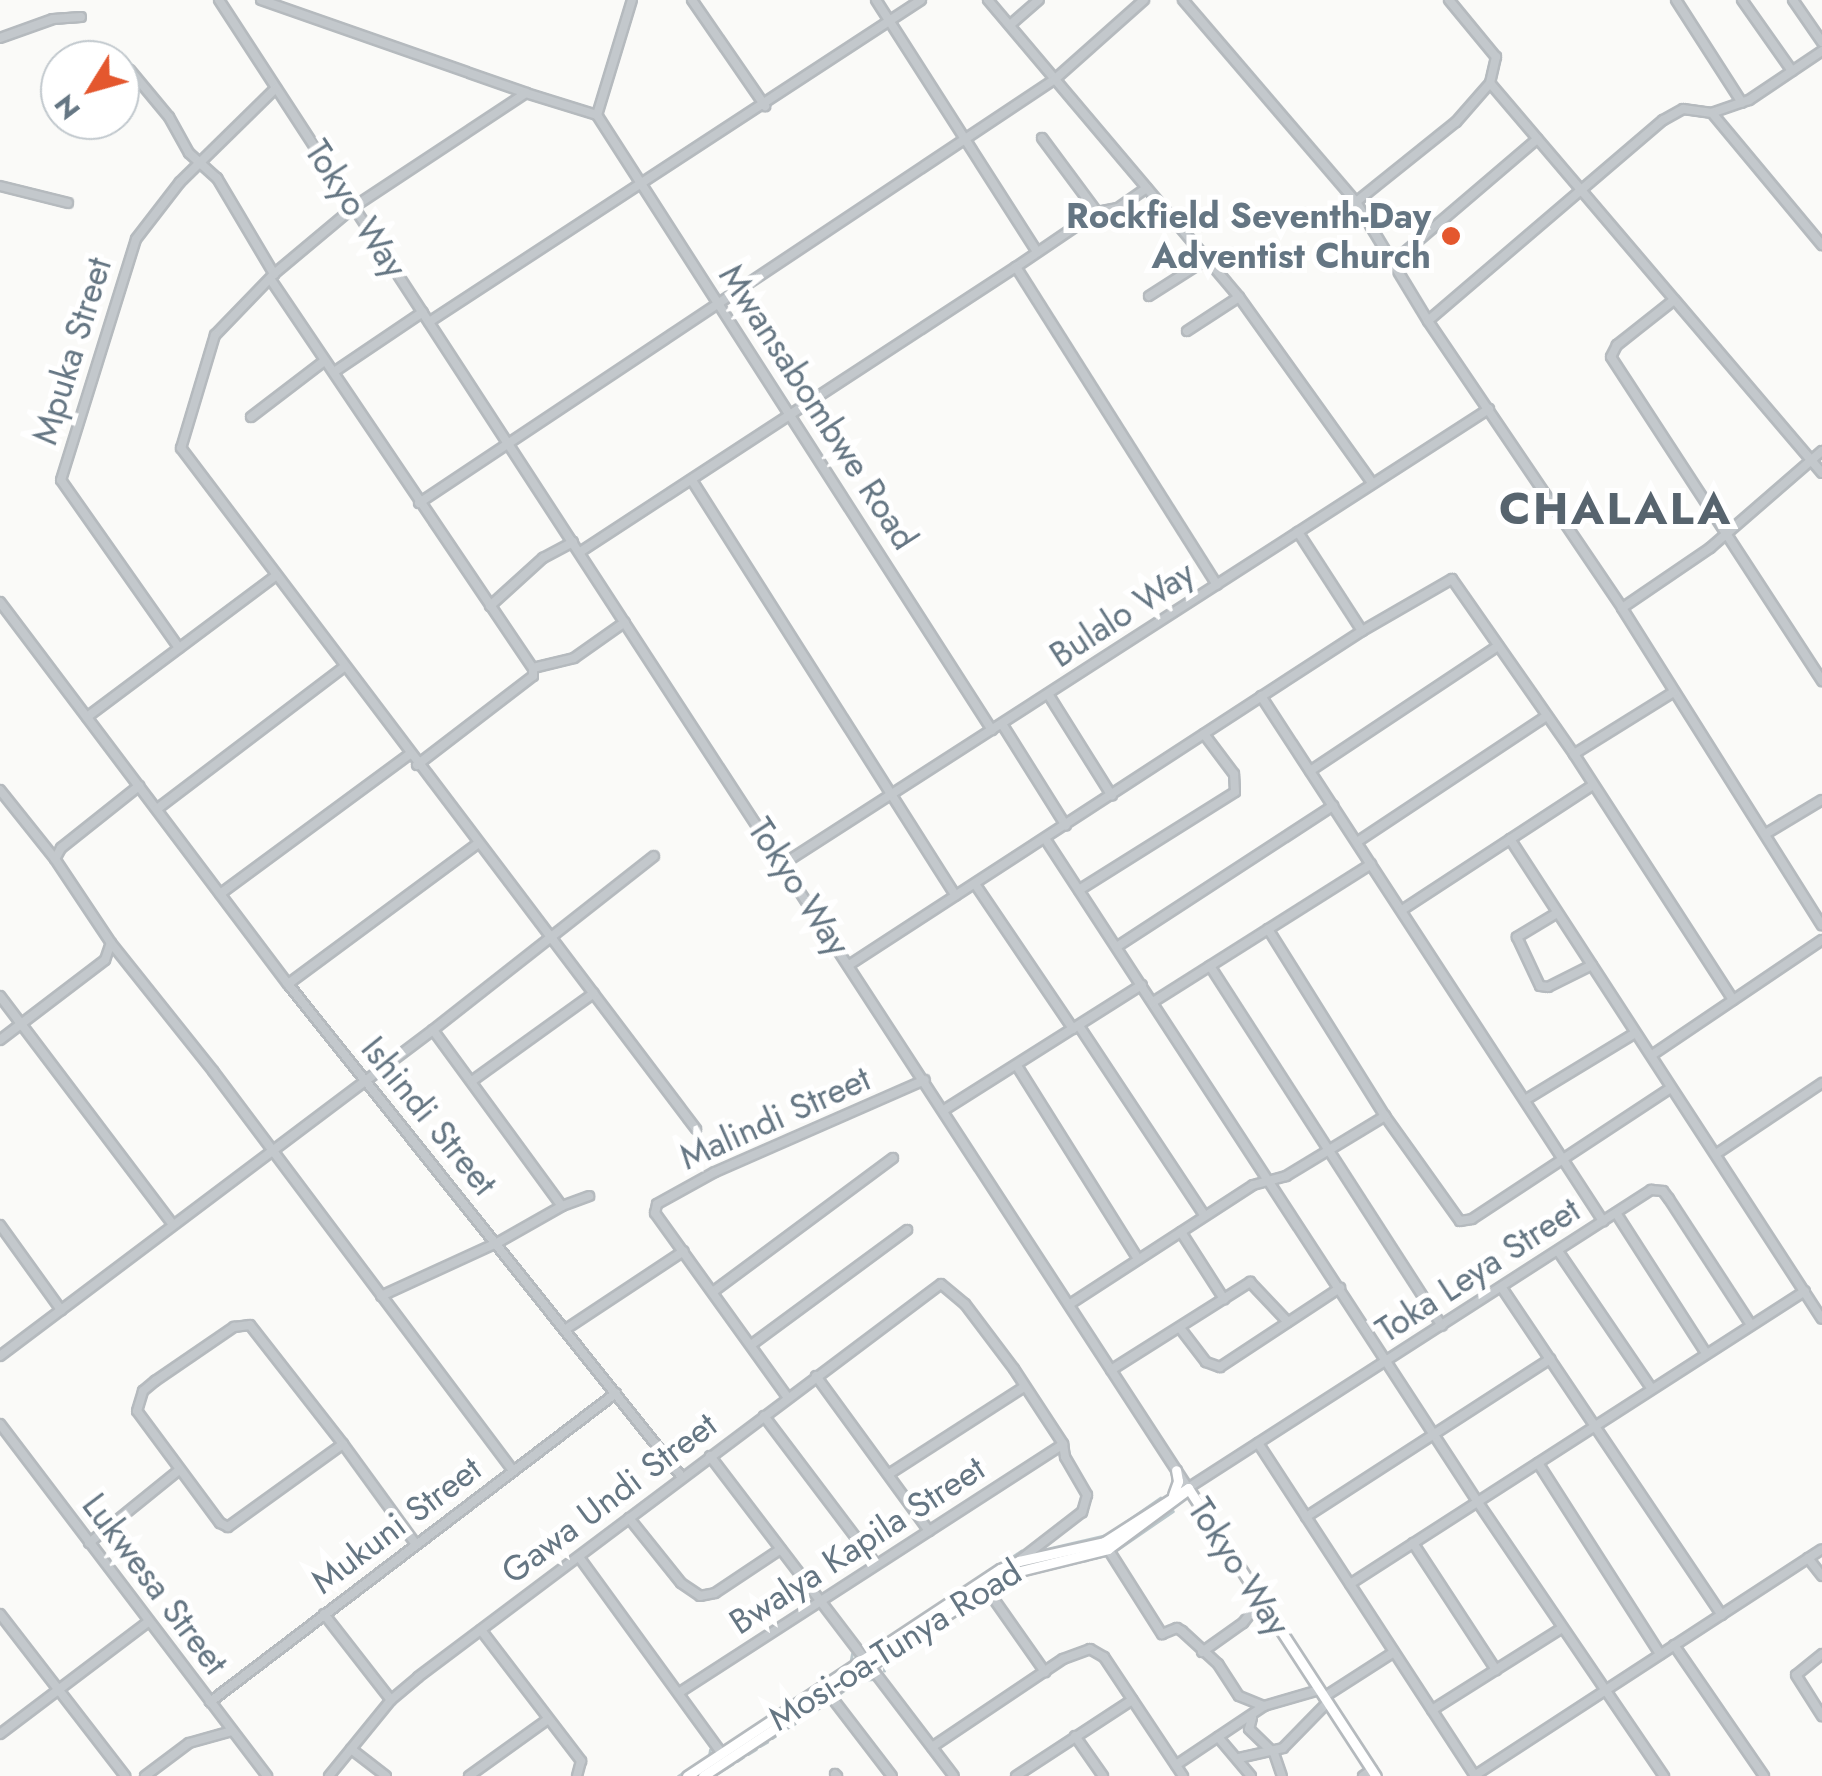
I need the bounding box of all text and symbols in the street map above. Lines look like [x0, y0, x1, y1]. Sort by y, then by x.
north arrow [40, 40, 140, 140]
text: N [44, 86, 90, 128]
street label: Tokyo Way [296, 132, 416, 286]
place label: Rockfield Seventh-Day Adventist Church [1066, 195, 1431, 277]
marker: Rockfield Seventh-Day Adventist Church [1440, 225, 1462, 247]
street label: Mpuka Street [24, 253, 120, 449]
street label: Mwansabombwe Road [710, 257, 926, 557]
district label: CHALALA [1499, 482, 1733, 536]
street label: Bulalo Way [1042, 552, 1202, 676]
street label: Tokyo Way [739, 810, 859, 964]
street label: Ishindi Street [352, 1028, 506, 1204]
street label: Malindi Street [673, 1057, 877, 1179]
street label: Toka Leya Street [1368, 1189, 1588, 1351]
street label: Gawa Undi Street [493, 1404, 725, 1592]
street label: Bwalya Kapila Street [722, 1447, 992, 1643]
street label: Mukuni Street [303, 1448, 489, 1602]
street label: Lukwesa Street [73, 1485, 237, 1683]
street label: Tokyo Way [1179, 1490, 1299, 1644]
street label: Mosi-oa-Tunya Road [761, 1550, 1029, 1740]

